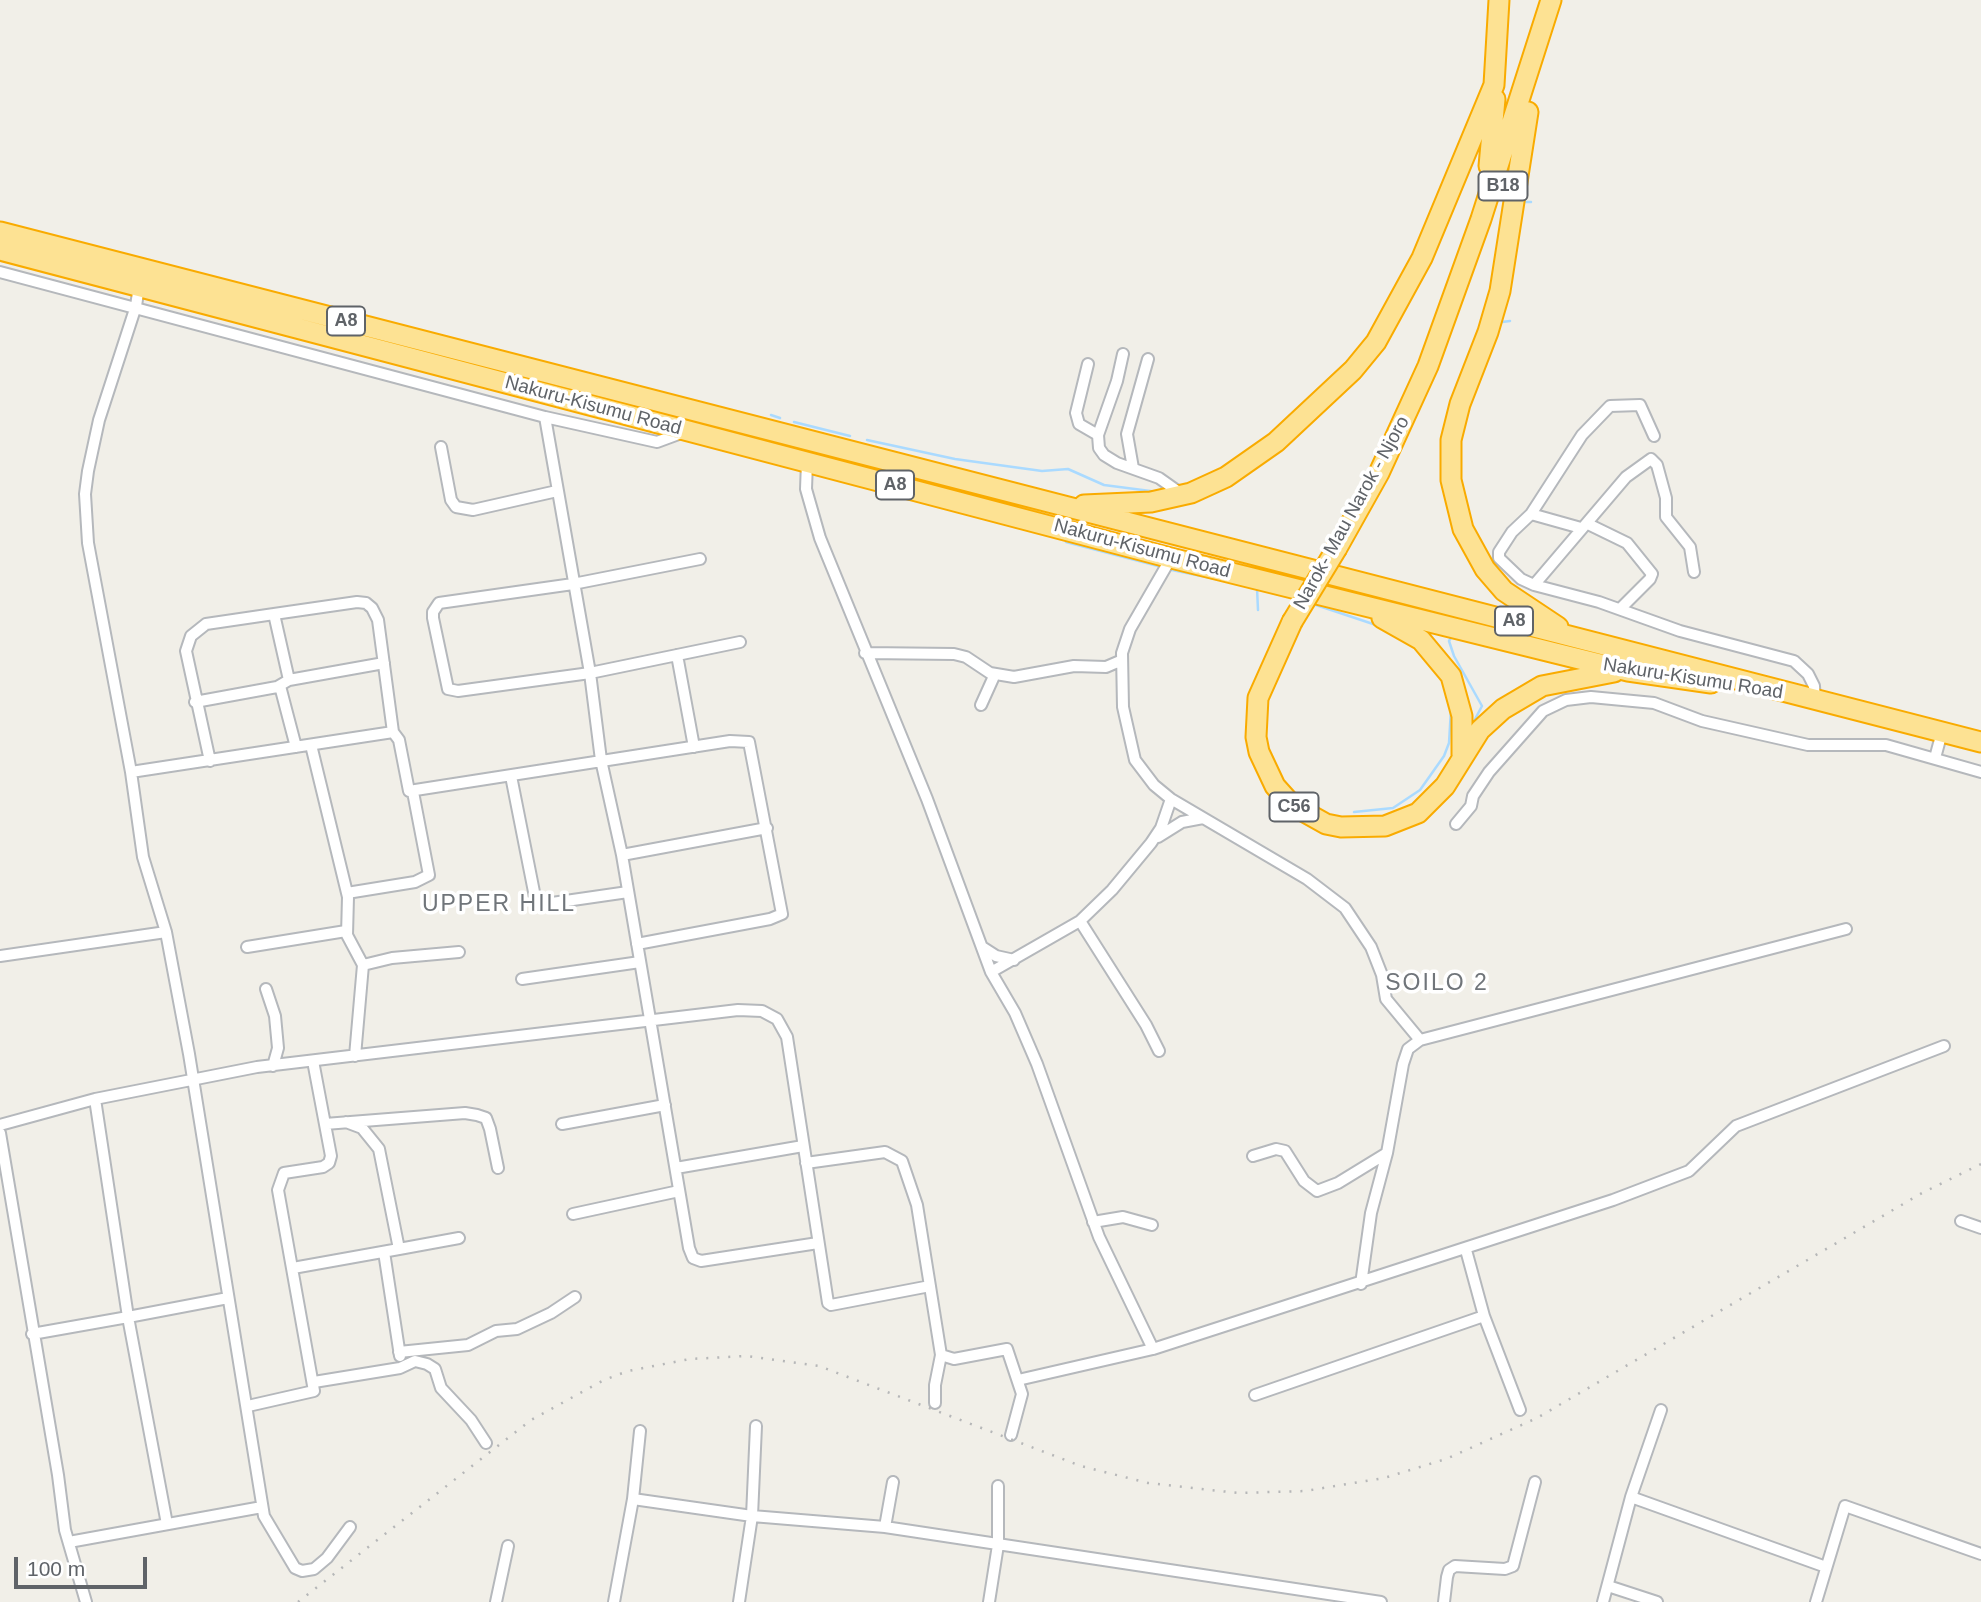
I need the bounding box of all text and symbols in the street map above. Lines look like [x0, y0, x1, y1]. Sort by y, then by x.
road number: B18 [1478, 172, 1528, 201]
road number: A8 [327, 306, 365, 335]
street label: Nakuru-Kisumu Road [502, 371, 684, 441]
street label: Narok- Mau Narok - Njoro [1289, 412, 1415, 614]
road number: A8 [876, 471, 914, 500]
street label: Nakuru-Kisumu Road [1051, 514, 1233, 584]
road number: A8 [1495, 606, 1533, 636]
street label: Nakuru-Kisumu Road [1602, 654, 1784, 704]
road number: C56 [1270, 792, 1318, 822]
district label: UPPER HILL [423, 891, 575, 919]
district label: SOILO 2 [1386, 970, 1488, 998]
scale bar [18, 1542, 150, 1586]
text: 100 m [27, 1557, 85, 1580]

